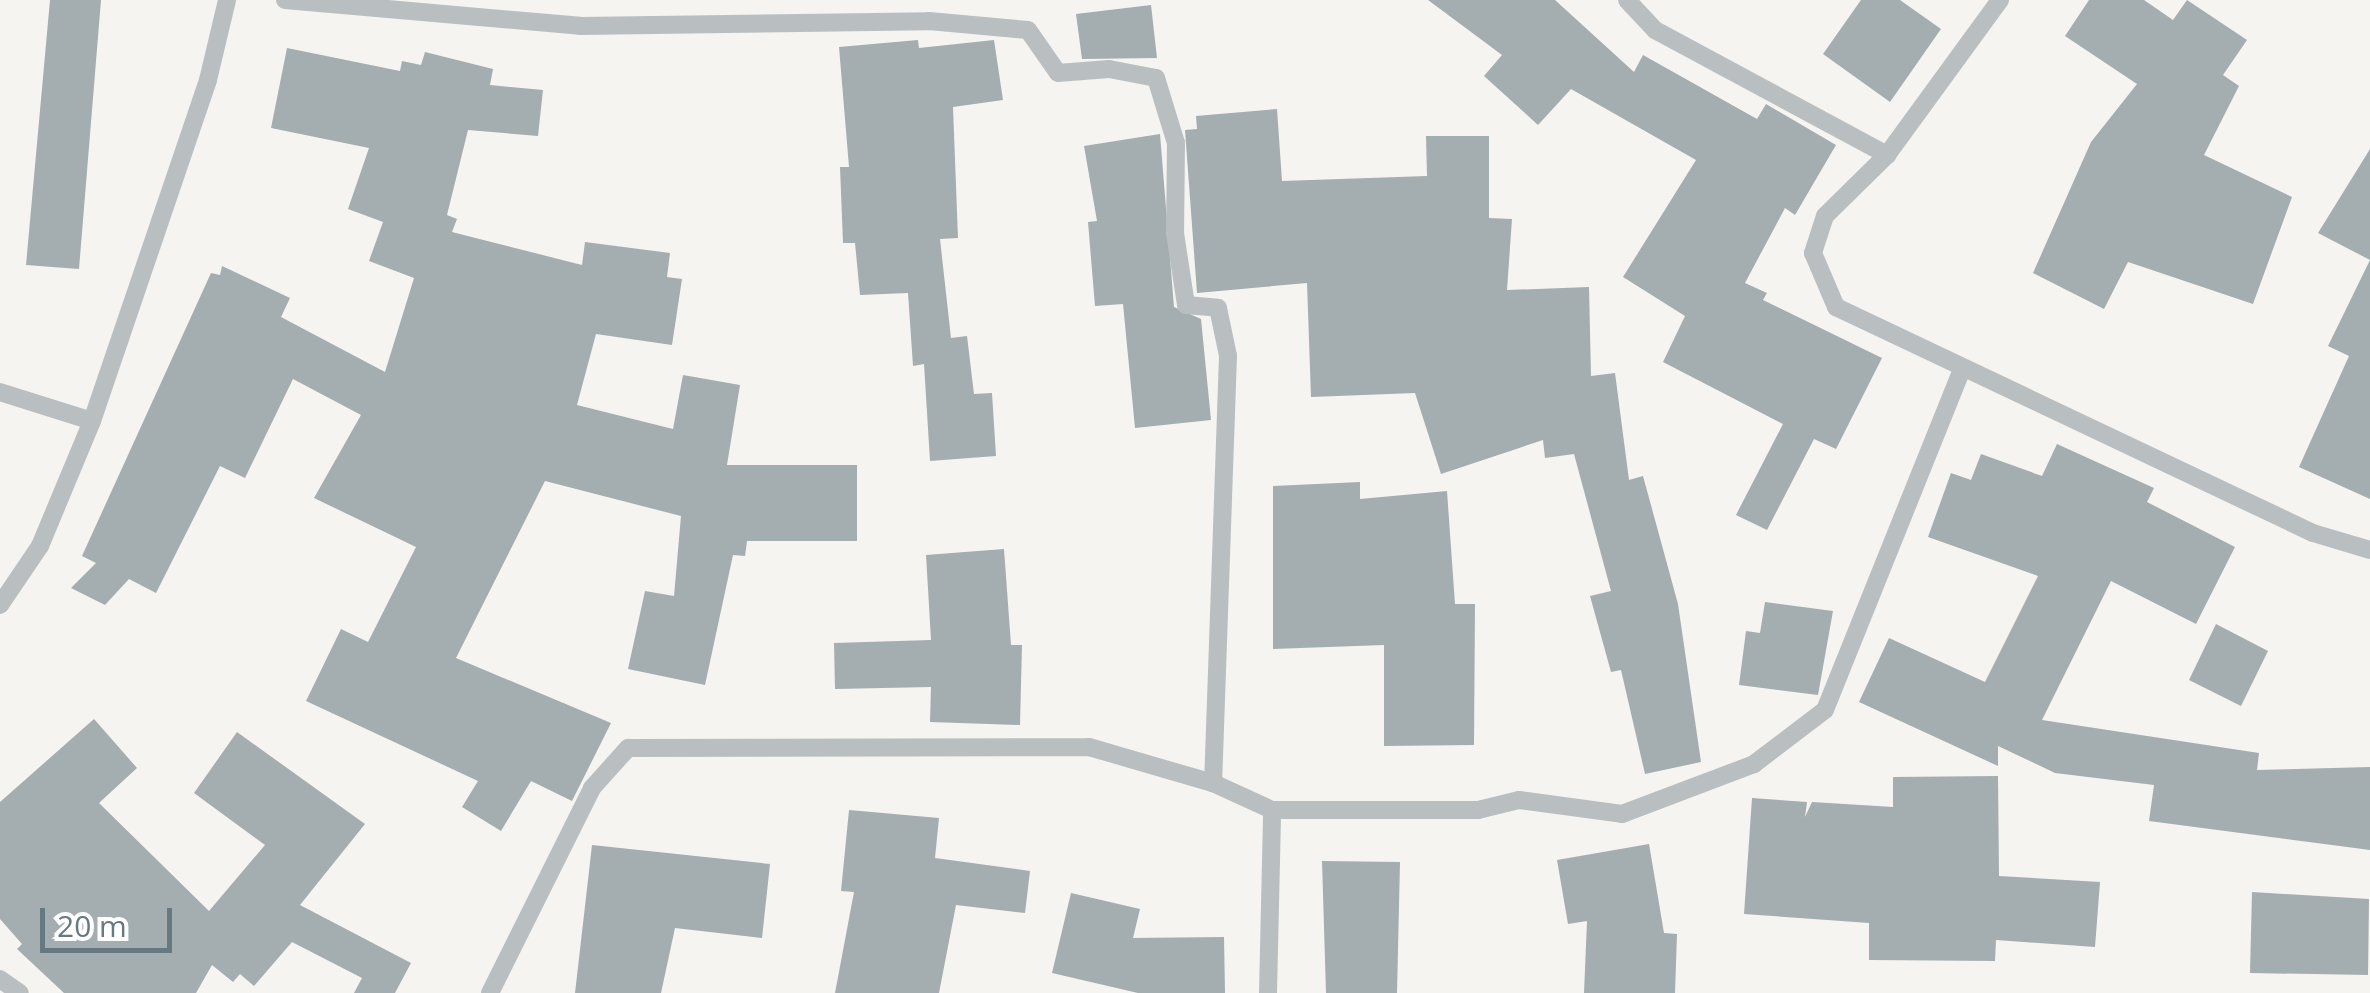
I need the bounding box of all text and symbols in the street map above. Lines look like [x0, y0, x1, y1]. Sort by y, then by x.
scale bar [45, 888, 178, 950]
text: 20 m [57, 905, 127, 946]

